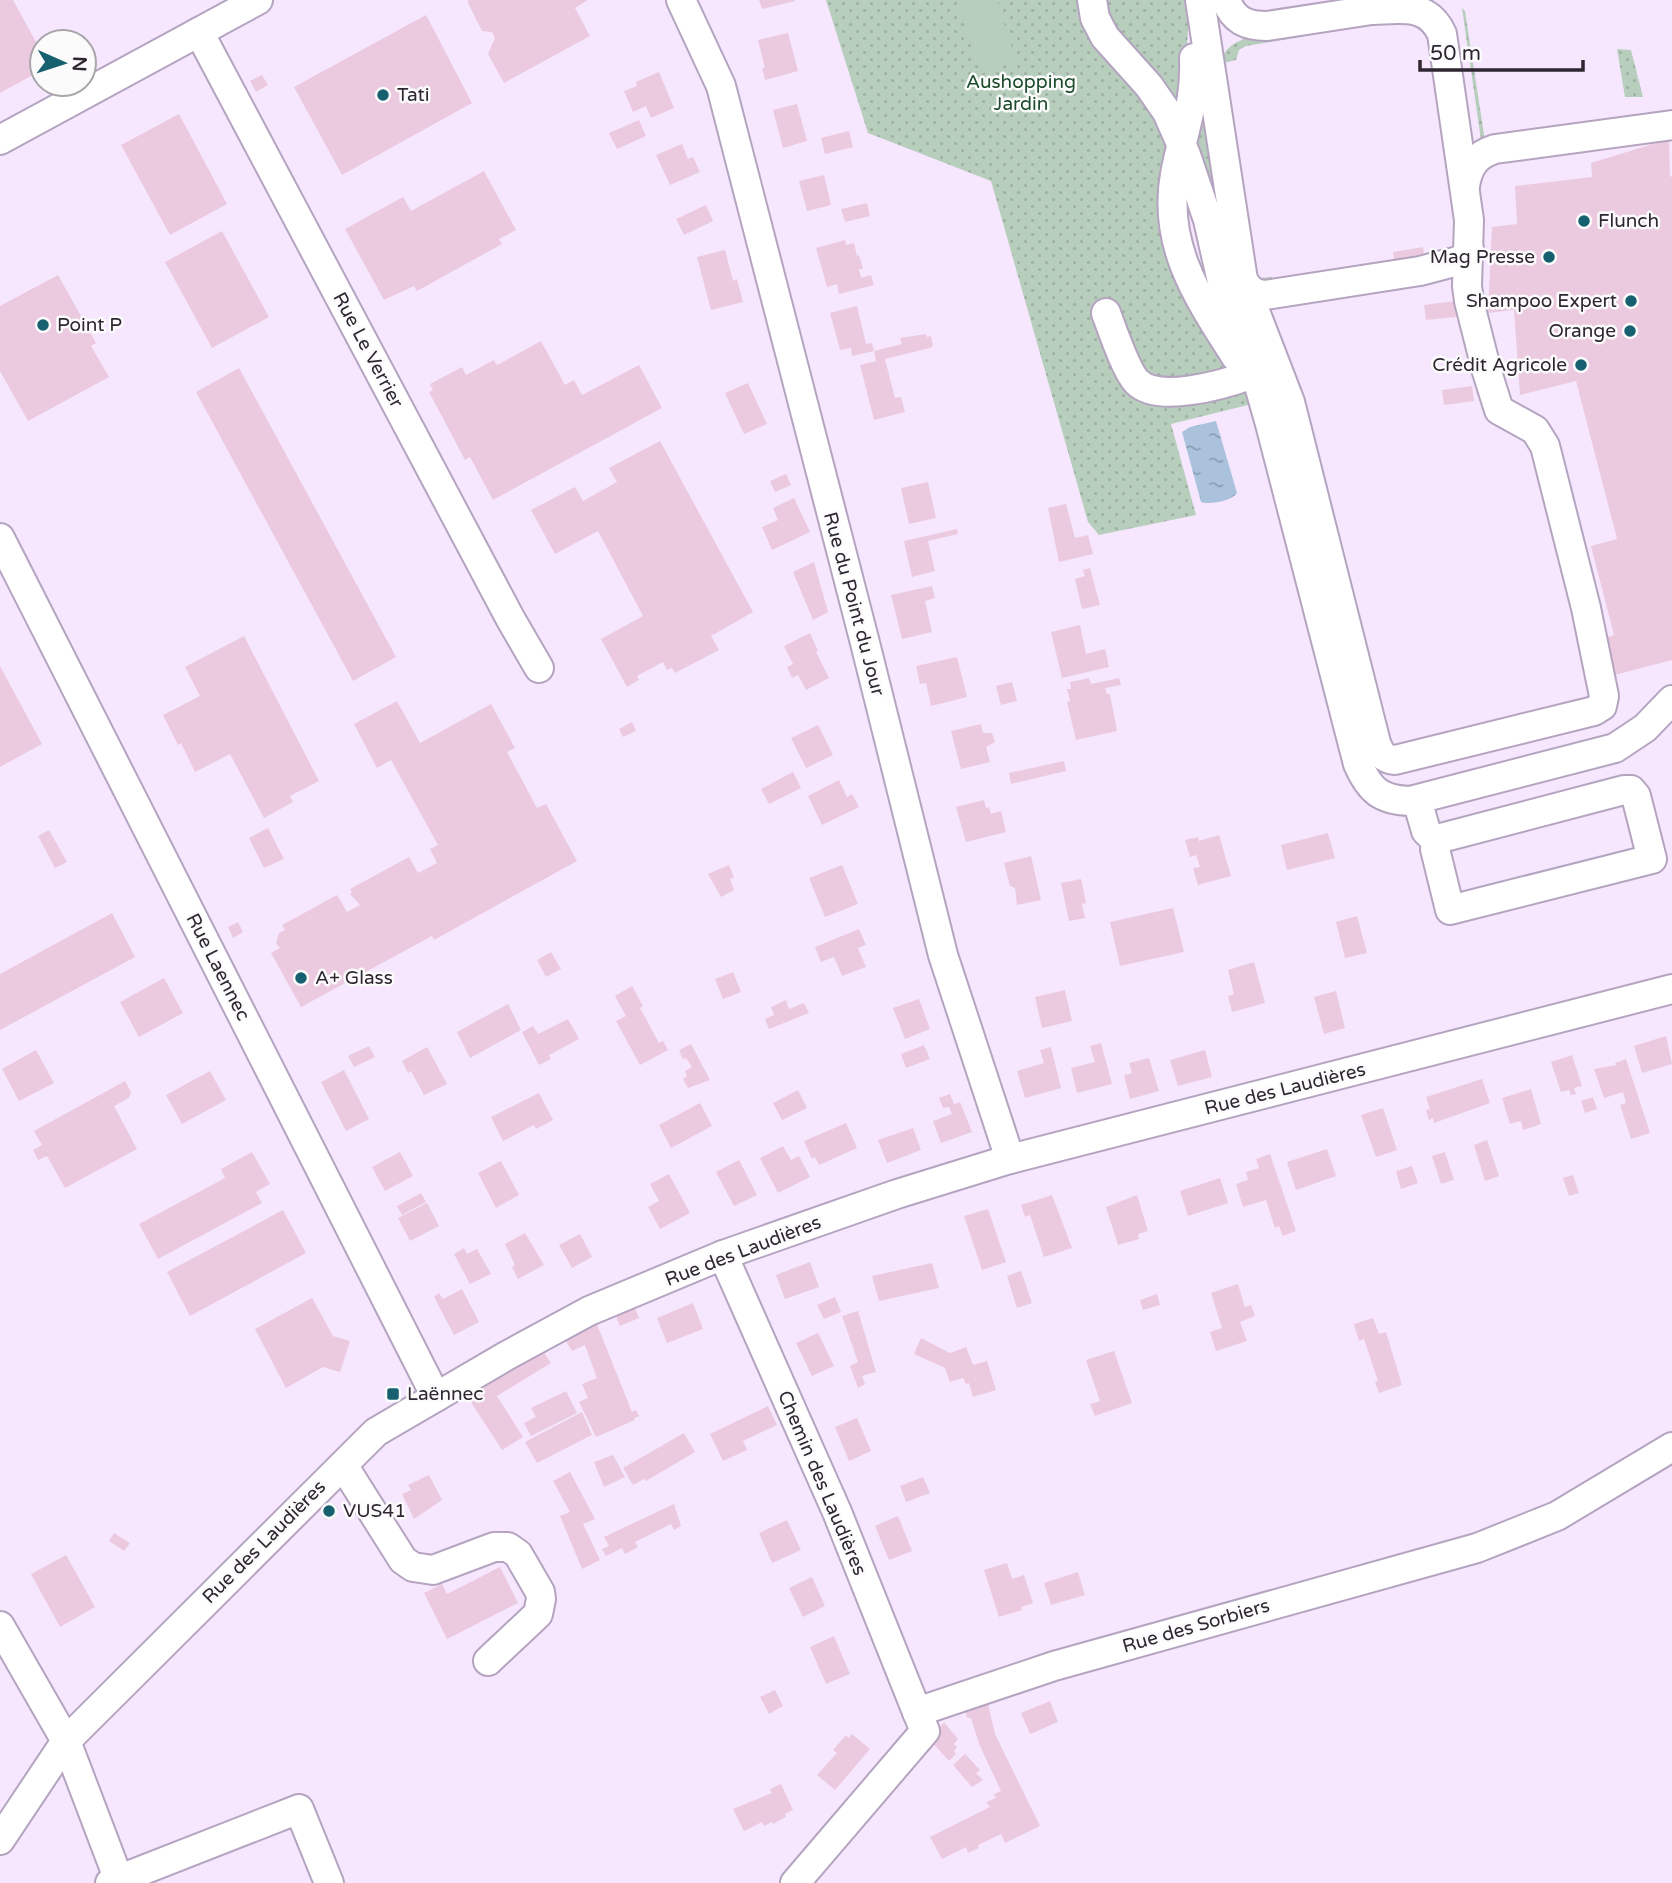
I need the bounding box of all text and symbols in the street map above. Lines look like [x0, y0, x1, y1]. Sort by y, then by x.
north arrow [28, 28, 98, 98]
scale bar [1420, 28, 1583, 72]
text: 50 m [1430, 41, 1481, 66]
text: N [68, 56, 90, 72]
park label: Aushopping Jardin [966, 71, 1076, 115]
place label: Tati [397, 84, 430, 106]
marker: Tati [375, 87, 391, 103]
place label: Flunch [1598, 210, 1659, 232]
marker: Flunch [1576, 213, 1592, 229]
place label: Mag Presse [1430, 246, 1535, 268]
marker: Mag Presse [1541, 249, 1557, 265]
street label: Rue Le Verrier [328, 288, 408, 412]
place label: Shampoo Expert [1466, 290, 1617, 312]
marker: Shampoo Expert [1623, 293, 1639, 309]
place label: Point P [57, 314, 122, 336]
marker: Point P [35, 317, 51, 333]
place label: Orange [1548, 320, 1616, 342]
marker: Orange [1622, 323, 1638, 339]
place label: Crédit Agricole [1432, 354, 1567, 376]
marker: Crédit Agricole [1573, 357, 1589, 373]
street label: Rue du Point du Jour [819, 510, 889, 699]
street label: Rue Laennec [182, 910, 254, 1024]
place label: A+ Glass [315, 967, 393, 989]
marker: A+ Glass [293, 970, 309, 986]
street label: Rue des Laudières [1202, 1058, 1368, 1120]
street label: Rue des Laudières [662, 1211, 824, 1291]
place label: Laënnec [407, 1383, 483, 1405]
marker: Laënnec [385, 1386, 401, 1402]
street label: Chemin des Laudières [773, 1387, 871, 1579]
street label: Rue des Laudières [198, 1476, 330, 1608]
place label: VUS41 [343, 1500, 406, 1522]
marker: VUS41 [321, 1503, 337, 1519]
street label: Rue des Sorbiers [1120, 1594, 1272, 1658]

